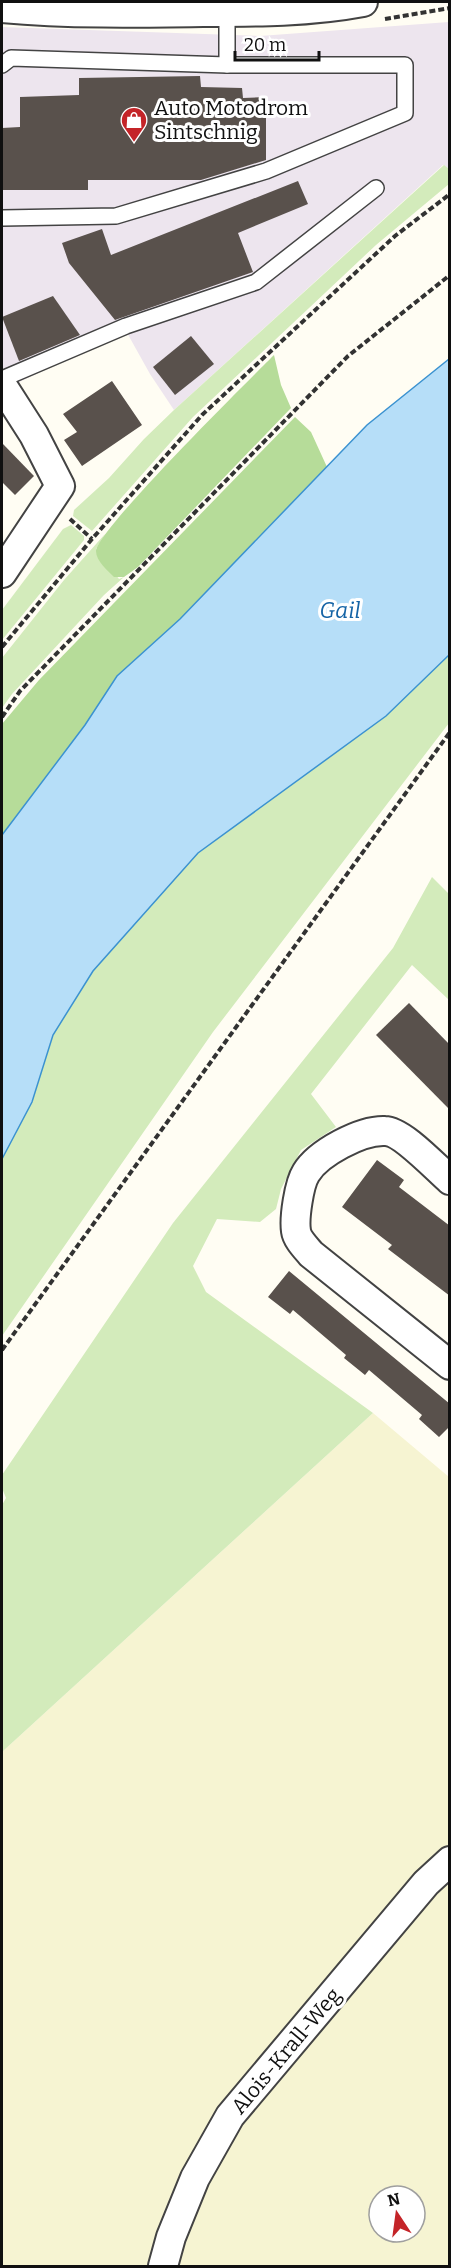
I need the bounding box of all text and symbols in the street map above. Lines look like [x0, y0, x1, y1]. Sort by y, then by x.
scale bar [235, 24, 319, 62]
text: 20 m [244, 34, 286, 56]
place label: Auto Motodrom Sintschnig [154, 95, 308, 145]
shop icon: Auto Motodrom Sintschnig [119, 105, 149, 143]
water label: Gail [320, 597, 360, 624]
street label: Alois-Krall-Weg [226, 1982, 347, 2119]
north arrow [367, 2184, 427, 2244]
text: N [386, 2189, 402, 2211]

